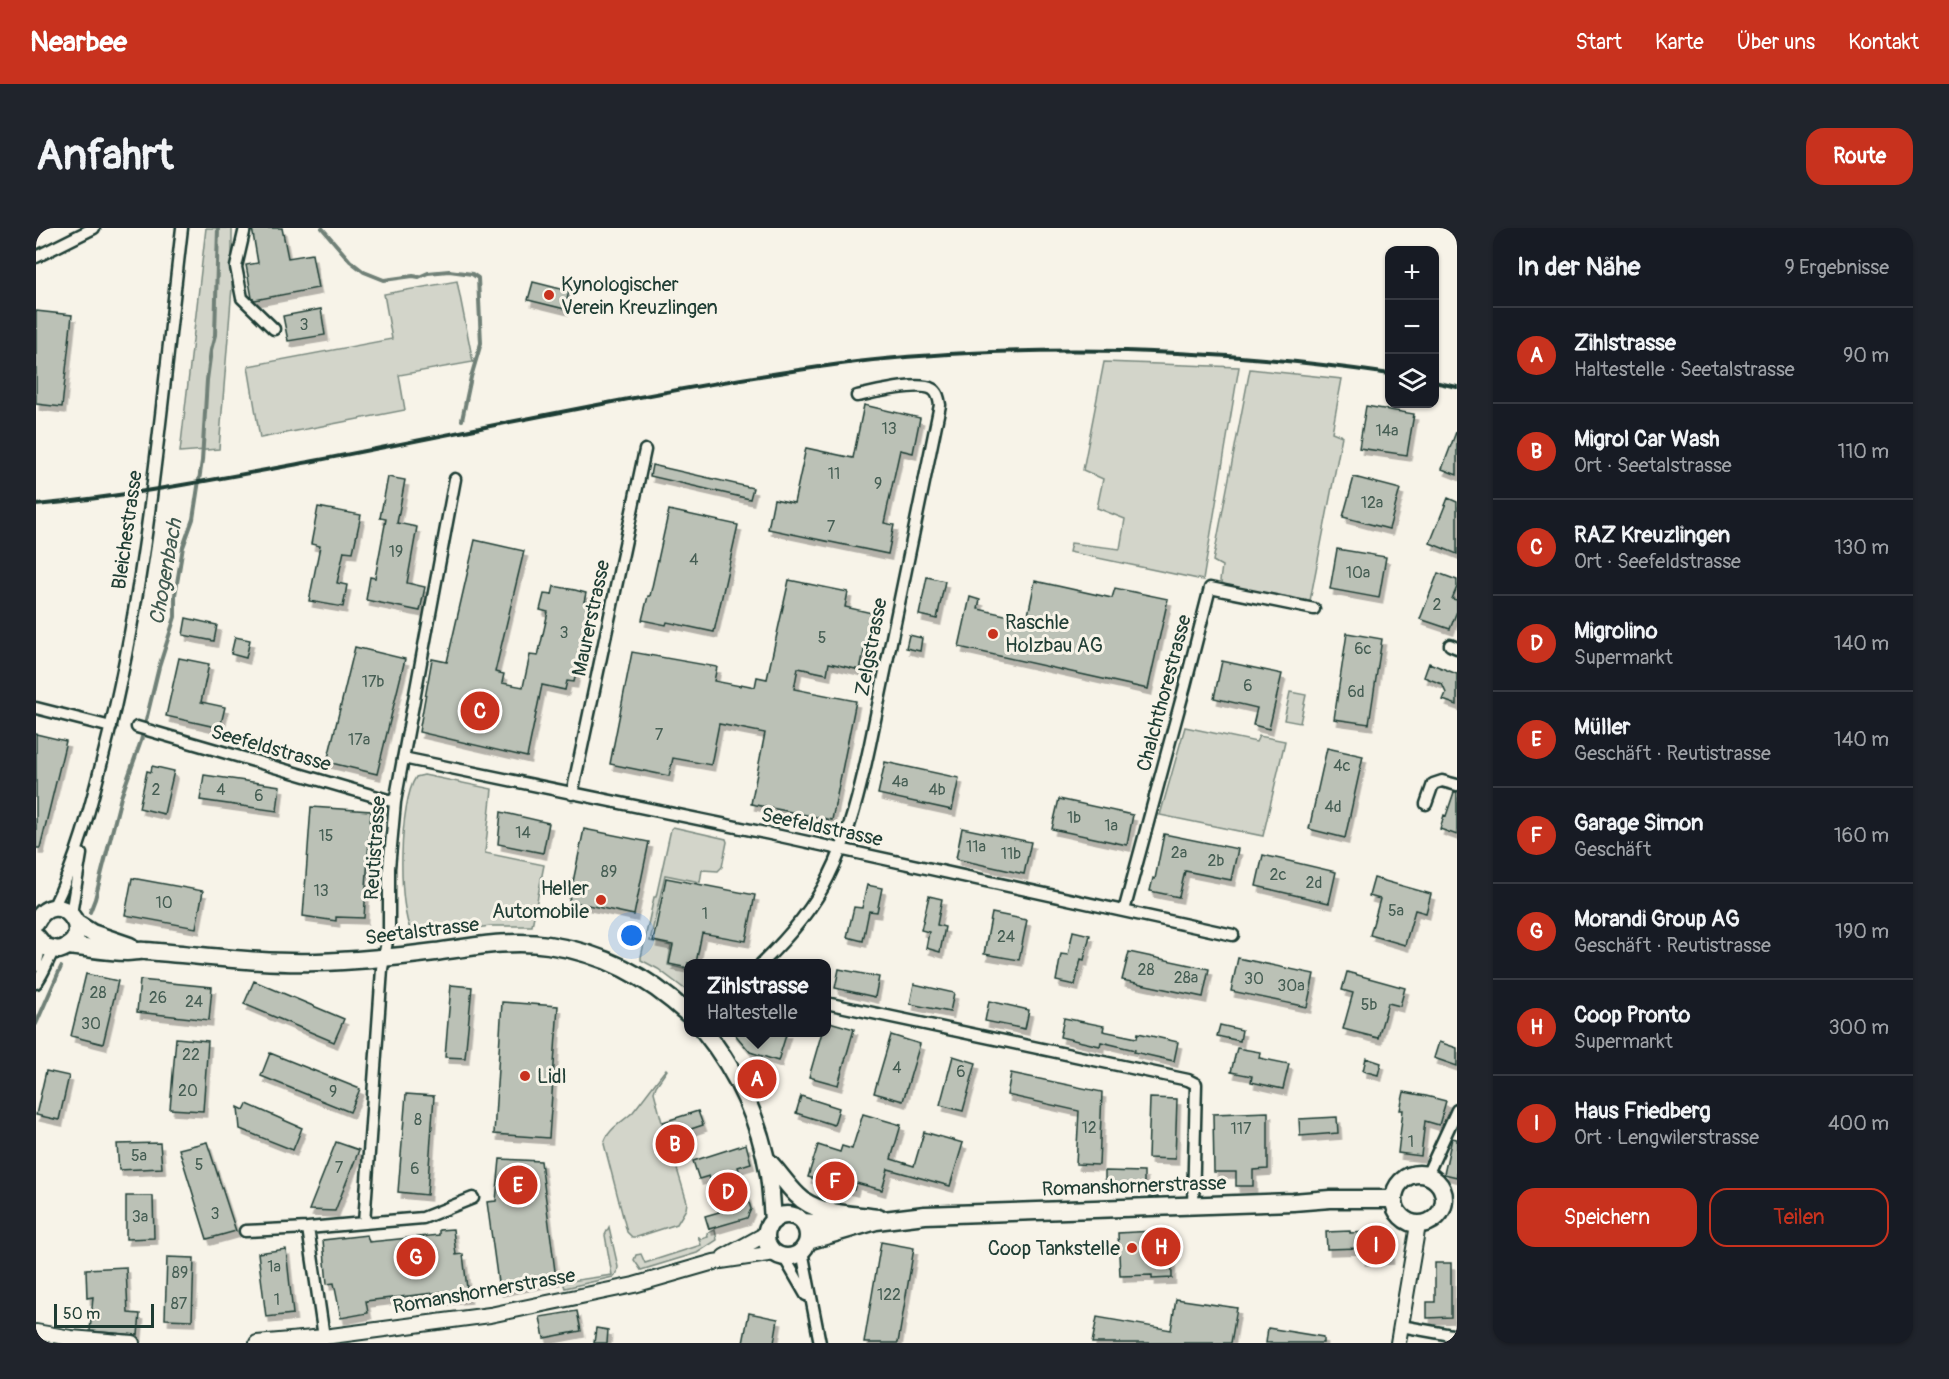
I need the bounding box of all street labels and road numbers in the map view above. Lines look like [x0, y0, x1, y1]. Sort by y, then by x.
street label: Bleichestrasse [106, 469, 148, 591]
street label: Maurerstrasse [566, 557, 616, 678]
street label: Zelgstrasse [849, 596, 893, 698]
street label: Chalchthorestrasse [1131, 612, 1197, 774]
street label: Seefeldstrasse [208, 719, 334, 777]
street label: Reutistrasse [359, 795, 391, 901]
street label: Seefeldstrasse [759, 802, 885, 852]
street label: Seetalstrasse [364, 912, 481, 950]
street label: Romanshornerstrasse [1041, 1170, 1227, 1202]
street label: Romanshornerstrasse [391, 1263, 577, 1319]

